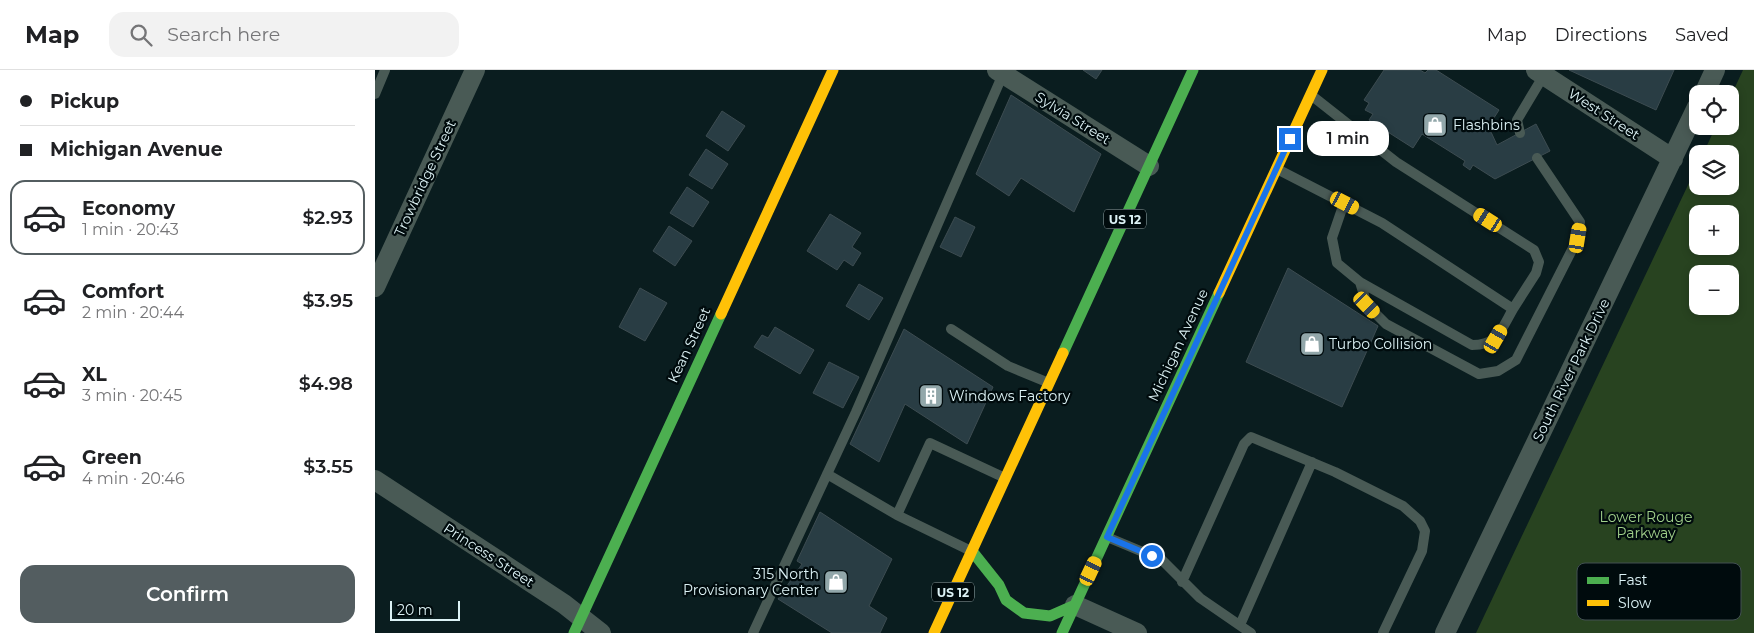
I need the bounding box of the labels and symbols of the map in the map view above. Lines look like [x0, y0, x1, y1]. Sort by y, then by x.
street label: West Street [1565, 84, 1643, 144]
street label: Sylvia Street [1032, 88, 1114, 148]
shop icon: Flashbins [1422, 112, 1448, 138]
place label: Flashbins [1453, 116, 1520, 134]
street label: Trowbridge Street [390, 117, 460, 239]
callout: 1 min [1307, 122, 1390, 156]
route end [1279, 128, 1301, 150]
car [1328, 190, 1361, 216]
car [1471, 206, 1504, 234]
road number: US 12 [1104, 210, 1146, 228]
car [1568, 222, 1587, 254]
street label: Michigan Avenue [1144, 286, 1212, 404]
car [1351, 289, 1382, 321]
street label: South River Park Drive [1529, 296, 1613, 444]
street label: Kean Street [664, 304, 715, 386]
car [1482, 322, 1509, 356]
shop icon: Turbo Collision [1299, 331, 1325, 357]
place label: Turbo Collision [1329, 335, 1432, 353]
building icon: Windows Factory [918, 383, 944, 409]
place label: Windows Factory [949, 387, 1071, 405]
park label: Lower Rouge Parkway [1600, 508, 1692, 542]
street label: Princess Street [440, 519, 538, 591]
route start [1141, 545, 1163, 567]
car [1077, 554, 1104, 588]
legend [1577, 563, 1741, 620]
place label: 315 North Provisionary Center [683, 565, 819, 599]
shop icon: 315 North Provisionary Center [823, 569, 849, 595]
text: Fast [1618, 571, 1648, 589]
road number: US 12 [932, 582, 974, 602]
text: Slow [1618, 594, 1652, 612]
scale bar [390, 598, 460, 621]

